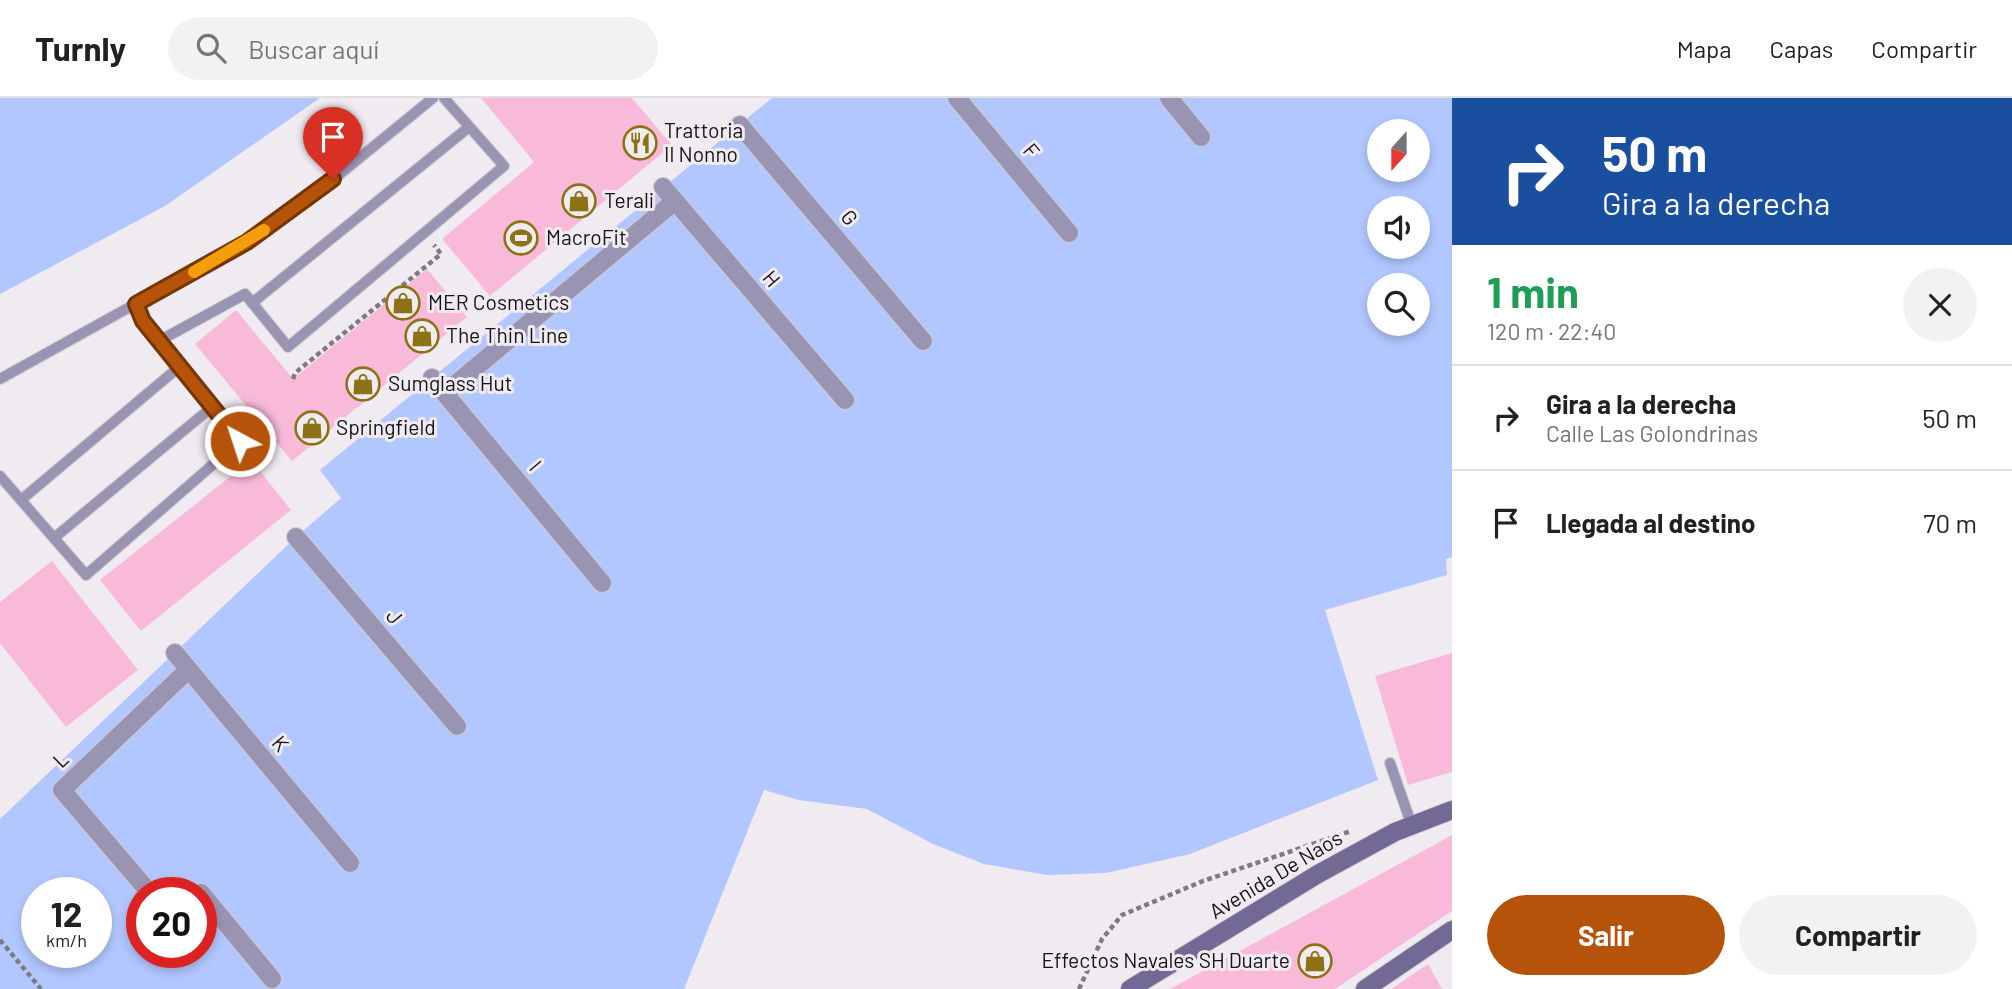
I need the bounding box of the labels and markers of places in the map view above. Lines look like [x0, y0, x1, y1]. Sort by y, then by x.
pin [303, 107, 363, 179]
place label: Trattoria Il Nonno [664, 117, 743, 166]
restaurant icon: Trattoria Il Nonno [621, 124, 659, 162]
shop icon: Terali [560, 182, 598, 220]
place label: Terali [604, 187, 654, 212]
sports icon: MacroFit [502, 219, 540, 257]
place label: MacroFit [546, 224, 627, 249]
shop icon: MER Cosmetics [384, 284, 422, 322]
place label: MER Cosmetics [428, 289, 569, 314]
shop icon: The Thin Line [403, 317, 441, 355]
place label: The Thin Line [446, 322, 568, 347]
shop icon: Sumglass Hut [344, 365, 382, 403]
place label: Sumglass Hut [388, 370, 512, 395]
shop icon: Springfield [293, 409, 331, 447]
place label: Springfield [336, 414, 436, 439]
shop icon: Effectos Navales SH Duarte [1296, 942, 1334, 980]
place label: Effectos Navales SH Duarte [1041, 947, 1290, 972]

